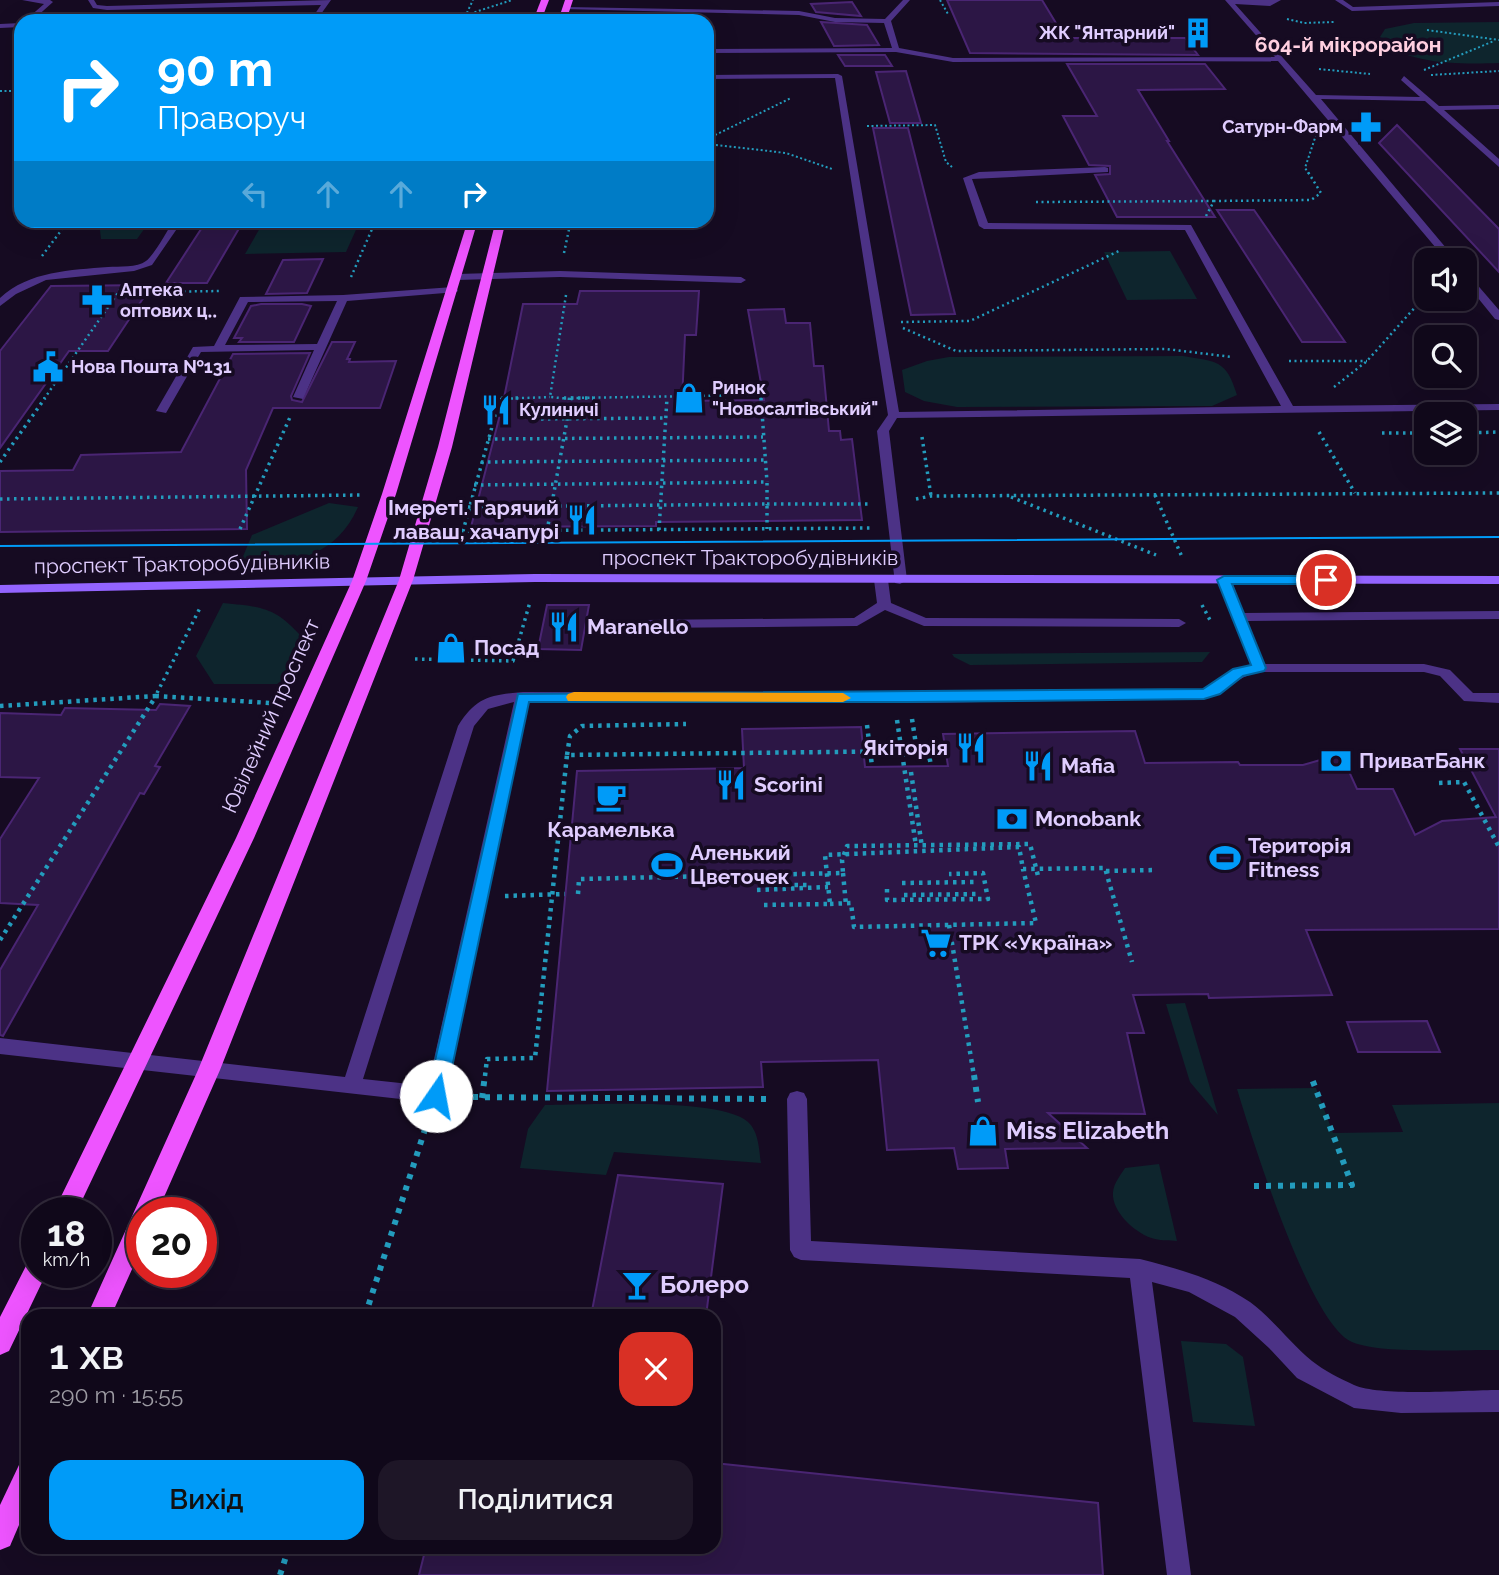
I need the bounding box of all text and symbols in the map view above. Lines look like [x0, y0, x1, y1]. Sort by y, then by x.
building icon: ЖК "Янтарний" [1181, 16, 1215, 50]
place label: ЖК "Янтарний" [1039, 22, 1175, 43]
district label: 604-й мікрорайон [1255, 32, 1441, 57]
text: 90 m [157, 40, 273, 97]
icon: right [42, 42, 133, 133]
text: Праворуч [157, 99, 306, 136]
pharmacy icon: Сатурн-Фарм [1349, 110, 1383, 144]
place label: Сатурн-Фарм [1222, 116, 1343, 137]
icon: left [236, 175, 274, 213]
icon: ahead [309, 175, 347, 213]
icon: ahead [382, 175, 420, 213]
icon: right [455, 175, 493, 213]
map controls [1414, 248, 1477, 465]
button: sound [1414, 248, 1477, 311]
place label: Аптека оптових ц‥ [120, 279, 217, 321]
pharmacy icon: Аптека оптових ц‥ [80, 283, 114, 317]
button: search [1414, 325, 1477, 388]
public building icon: Нова Пошта №131 [31, 350, 65, 384]
place label: Нова Пошта №131 [71, 356, 232, 377]
place label: Ринок "Новосалтівський" [712, 377, 878, 419]
shop icon: Ринок "Новосалтівський" [672, 381, 706, 415]
restaurant icon: Кулиничі [479, 393, 513, 427]
place label: Кулиничі [519, 399, 599, 420]
button: layers [1414, 402, 1477, 465]
place label: Імереті. Гарячий лаваш, хачапурі [388, 495, 559, 544]
restaurant icon: Імереті. Гарячий лаваш, хачапурі [565, 503, 599, 537]
street label: проспект Тракторобудівників [602, 545, 898, 570]
street label: проспект Тракторобудівників [34, 548, 330, 579]
pin [1296, 550, 1356, 610]
icon: arrive [1307, 561, 1345, 599]
restaurant icon: Maranello [547, 610, 581, 644]
place label: Maranello [587, 614, 689, 639]
street label: Ювілейний проспект [216, 615, 325, 817]
shop icon: Посад [434, 631, 468, 665]
place label: Посад [474, 635, 539, 660]
restaurant icon: Якіторія [954, 731, 988, 765]
place label: Якіторія [863, 735, 948, 760]
bank icon: ПриватБанк [1319, 744, 1353, 778]
place label: ПриватБанк [1359, 748, 1485, 773]
restaurant icon: Mafia [1021, 749, 1055, 783]
place label: Mafia [1061, 753, 1115, 778]
restaurant icon: Scorini [714, 768, 748, 802]
place label: Scorini [754, 772, 823, 797]
cafe icon: Карамелька [594, 780, 628, 814]
bank icon: Monobank [995, 802, 1029, 836]
place label: Monobank [1035, 806, 1141, 831]
place label: Карамелька [547, 817, 675, 842]
place label: Територія Fitness [1248, 833, 1351, 882]
place label: Аленький Цветочек [690, 840, 791, 889]
sports icon: Територія Fitness [1208, 841, 1242, 875]
sports icon: Аленький Цветочек [650, 848, 684, 882]
supermarket icon: ТРК «Україна» [919, 926, 953, 960]
place label: ТРК «Україна» [959, 930, 1112, 955]
position arrow [399, 1059, 473, 1133]
shop icon: Miss Elizabeth [966, 1114, 1000, 1148]
place label: Miss Elizabeth [1006, 1116, 1169, 1145]
speed limit sign: 20 [126, 1197, 217, 1288]
text: 18 [47, 1213, 86, 1254]
text: km/h [43, 1249, 90, 1270]
bar icon: Болеро [620, 1268, 654, 1302]
place label: Болеро [660, 1270, 749, 1299]
text: 1 хв [49, 1330, 124, 1379]
button: close [619, 1332, 693, 1406]
text: 290 m · 15:55 [49, 1381, 183, 1408]
button: Вихід [49, 1460, 364, 1540]
button: Поділитися [378, 1460, 693, 1540]

